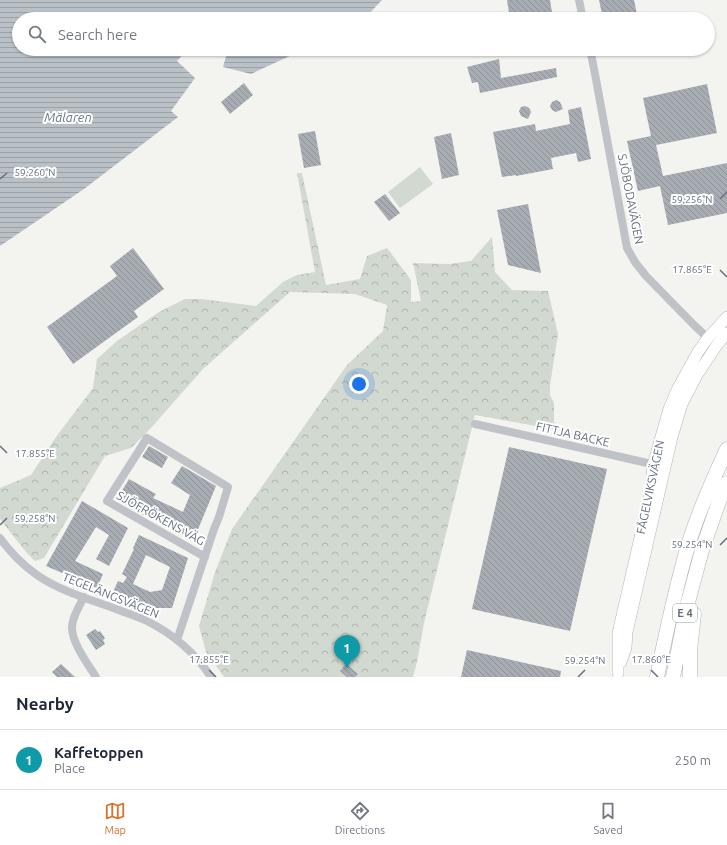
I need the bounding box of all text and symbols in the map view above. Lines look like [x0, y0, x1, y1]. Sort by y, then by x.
search box [12, 12, 715, 56]
icon: search [26, 23, 48, 45]
text: Search here [58, 26, 137, 43]
water label: Mälaren [44, 110, 92, 124]
street label: SJÖBODAVÄGEN [616, 153, 646, 245]
text: 59.260°N [14, 167, 56, 178]
text: 59.256°N [671, 194, 713, 205]
text: 17.865°E [672, 264, 712, 275]
your location [349, 374, 369, 394]
street label: FITTJA BACKE [535, 419, 611, 449]
street label: FÅGELVIKSVÄGEN [634, 439, 666, 535]
text: 17.855°E [15, 448, 55, 459]
street label: SJÖFRÖKENS VÄG [115, 488, 207, 548]
text: 59.258°N [14, 513, 56, 524]
text: 59.254°N [671, 539, 713, 550]
street label: TEGELÄNGSVÄGEN [61, 570, 161, 620]
road number: E 4 [673, 604, 697, 622]
pin: 1 [334, 635, 360, 668]
text: 17.855°E [189, 654, 229, 665]
text: 17.860°E [631, 654, 671, 665]
text: 59.254°N [564, 655, 606, 666]
text: Nearby [16, 694, 74, 713]
text: Kaffetoppen [54, 744, 144, 761]
text: 1 [25, 753, 33, 767]
text: 250 m [675, 753, 711, 767]
text: Place [54, 761, 85, 775]
tab: Map [104, 800, 126, 836]
tab: Directions [335, 800, 385, 836]
tab: Saved [593, 800, 623, 836]

